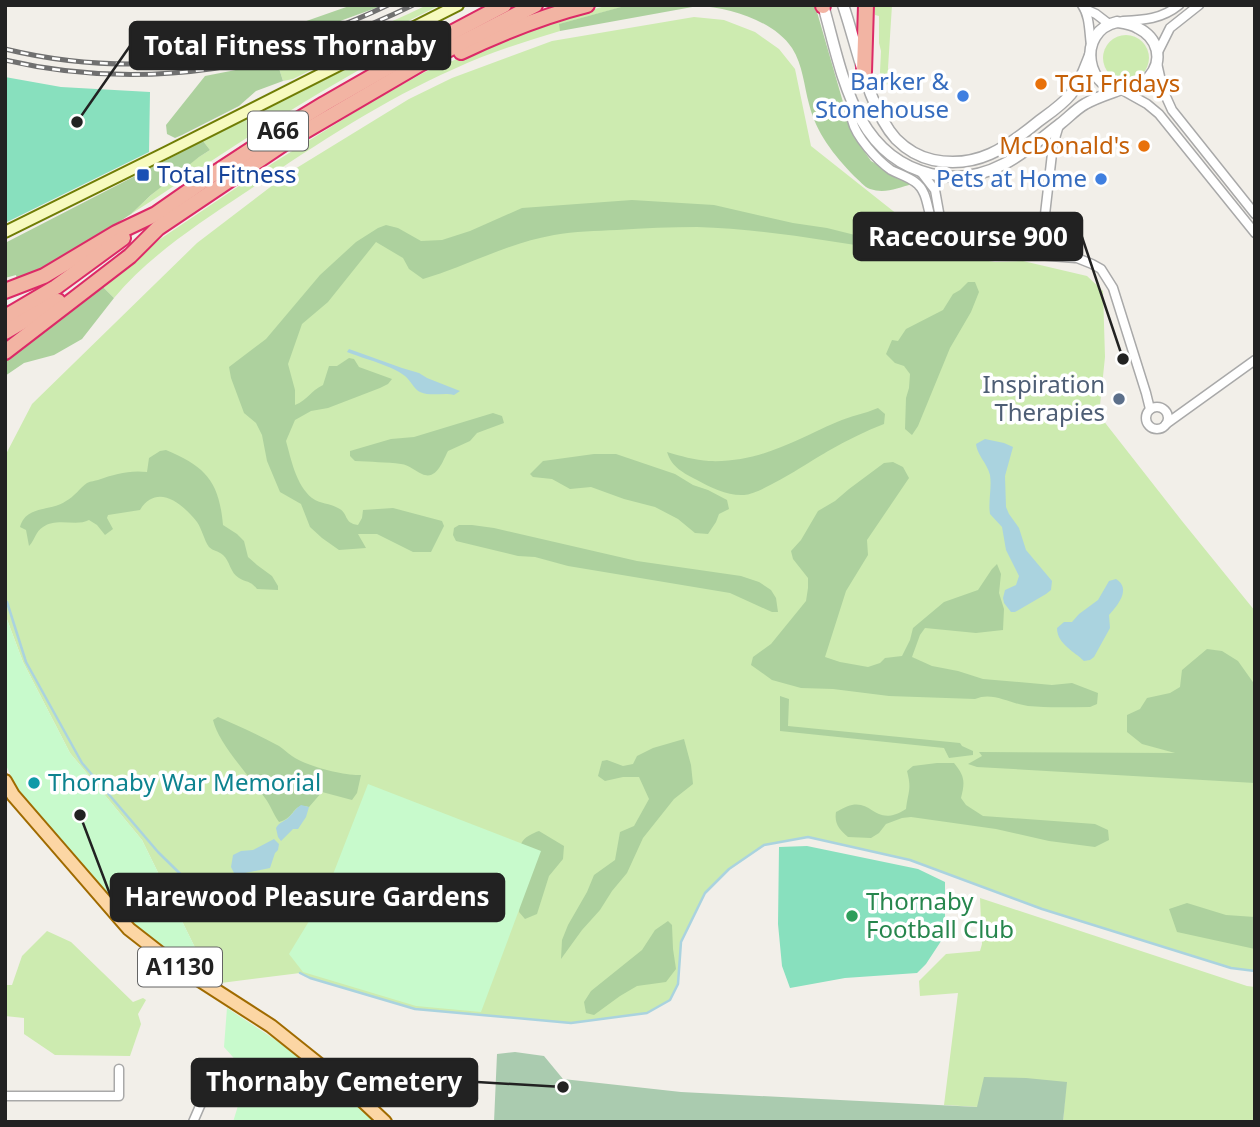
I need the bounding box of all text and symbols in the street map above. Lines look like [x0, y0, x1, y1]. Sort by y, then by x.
callout: Total Fitness Thornaby [130, 22, 450, 69]
text: Total Fitness Thornaby [144, 27, 436, 63]
place label: Barker & Stonehouse [815, 64, 949, 125]
place label: TGI Fridays [1055, 66, 1180, 99]
marker: TGI Fridays [1033, 76, 1049, 92]
marker: Barker & Stonehouse [955, 88, 971, 104]
road number: A66 [248, 112, 308, 150]
place label: McDonald's [999, 128, 1130, 161]
marker: McDonald's [1136, 138, 1152, 154]
place label: Total Fitness [157, 157, 296, 190]
place label: Pets at Home [936, 161, 1087, 194]
marker: Total Fitness [135, 167, 151, 183]
marker: Pets at Home [1093, 171, 1109, 187]
callout: Racecourse 900 [854, 213, 1082, 260]
text: Racecourse 900 [868, 218, 1068, 254]
place label: Inspiration Therapies [982, 367, 1105, 428]
marker: Inspiration Therapies [1111, 391, 1127, 407]
place label: Thornaby War Memorial [48, 765, 321, 798]
marker: Thornaby War Memorial [26, 775, 42, 791]
callout: Harewood Pleasure Gardens [111, 874, 504, 921]
text: Harewood Pleasure Gardens [124, 878, 490, 914]
place label: Thornaby Football Club [866, 884, 1014, 945]
marker: Thornaby Football Club [844, 908, 860, 924]
road number: A1130 [138, 948, 222, 986]
callout: Thornaby Cemetery [192, 1059, 477, 1106]
text: Thornaby Cemetery [206, 1063, 462, 1099]

